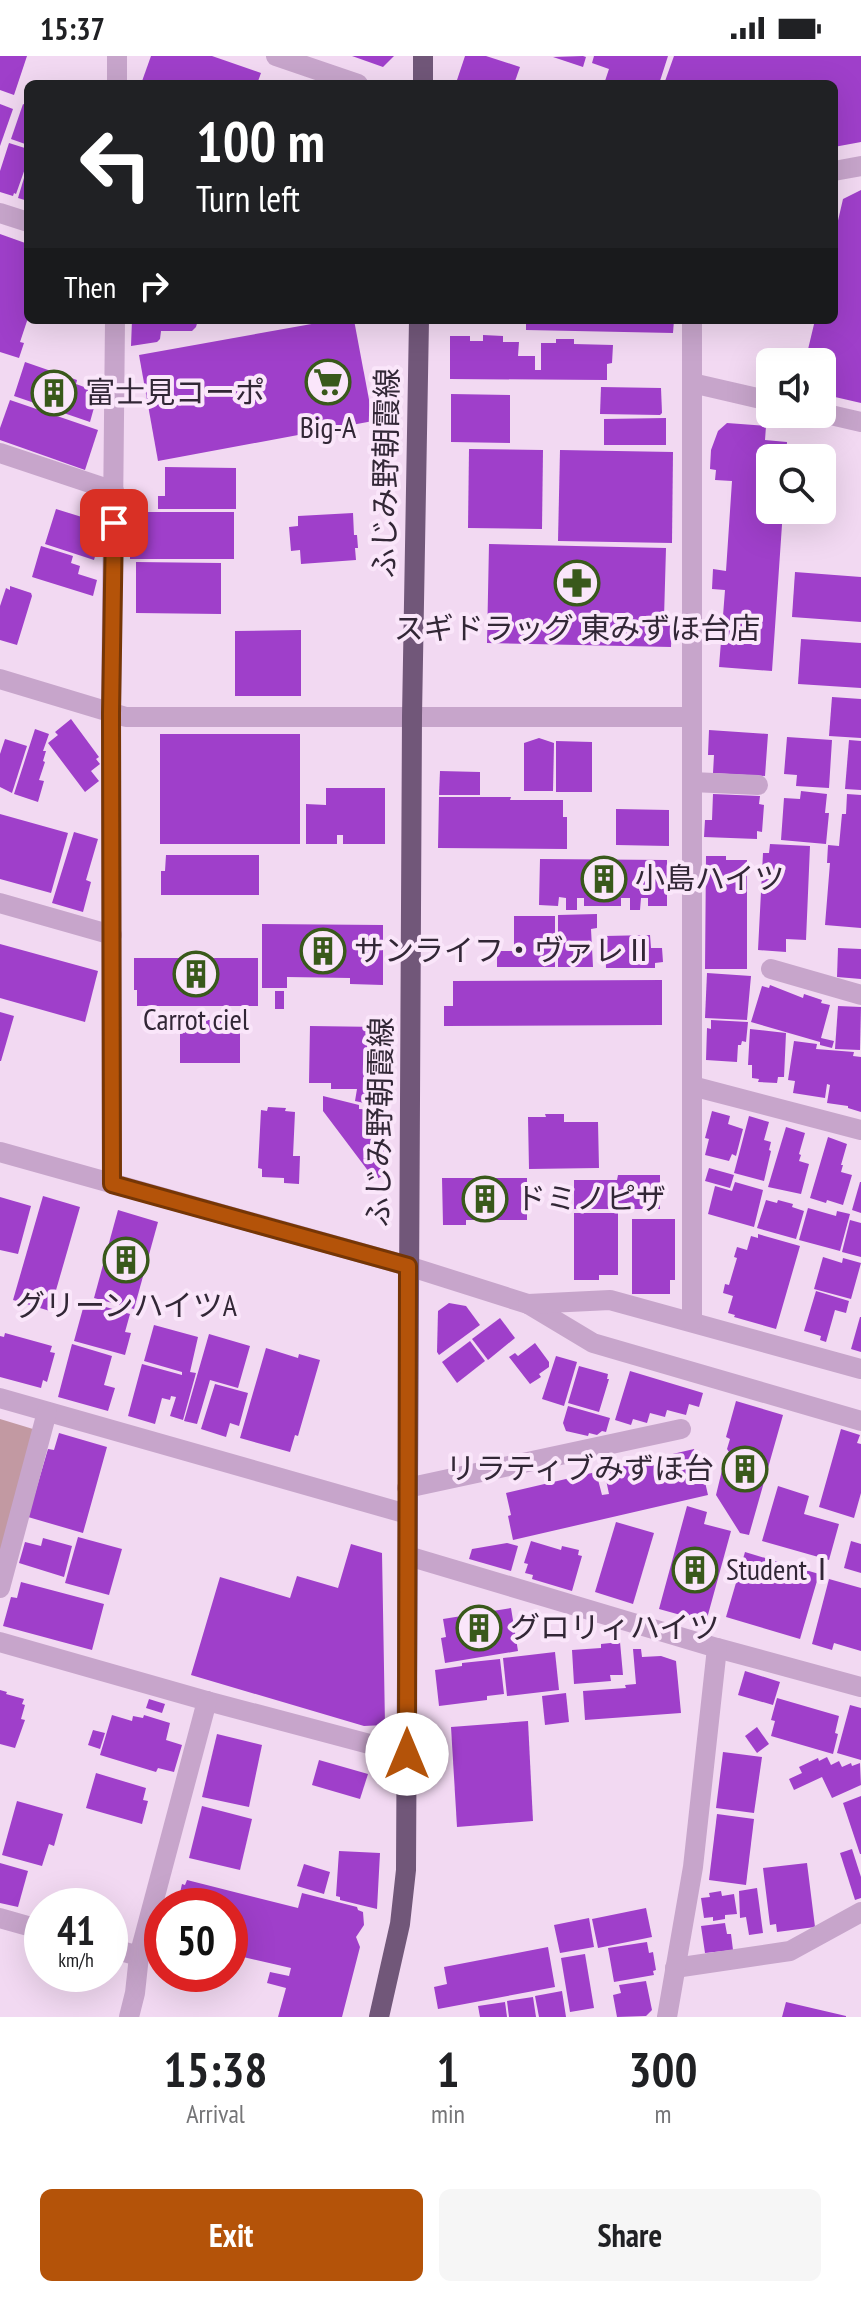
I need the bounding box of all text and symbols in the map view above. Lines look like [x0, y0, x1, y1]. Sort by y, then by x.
text: 15:37 [40, 9, 105, 48]
text: 100 m [196, 105, 325, 177]
icon: left [64, 112, 168, 216]
text: Turn left [196, 175, 300, 222]
icon: right [132, 264, 176, 308]
text: Then [64, 267, 116, 306]
map controls [756, 348, 836, 524]
button: sound [756, 348, 836, 428]
supermarket icon: Big-A [304, 358, 352, 406]
street label: ふじみ野朝霞線 [363, 368, 406, 578]
building icon: 富士見コーポ [30, 369, 78, 417]
place label: 富士見コーポ [85, 372, 265, 411]
place label: Big-A [300, 407, 357, 446]
button: search [756, 444, 836, 524]
pin [80, 489, 148, 557]
icon: arrive [92, 501, 136, 545]
pharmacy icon: スギドラッグ 東みずほ台店 [553, 559, 601, 607]
place label: スギドラッグ 東みずほ台店 [394, 608, 760, 647]
building icon: 小島ハイツ [580, 855, 628, 903]
place label: 小島ハイツ [635, 858, 784, 897]
building icon: サンライフ・ヴァレⅡ [299, 927, 347, 975]
place label: サンライフ・ヴァレⅡ [354, 930, 654, 969]
building icon: Carrot ciel [172, 950, 220, 998]
place label: Carrot ciel [143, 999, 249, 1038]
street label: ふじみ野朝霞線 [357, 1017, 400, 1227]
building icon: ドミノピザ [461, 1175, 509, 1223]
place label: ドミノピザ [516, 1178, 666, 1217]
building icon: グリーンハイツA [102, 1236, 150, 1284]
place label: グリーンハイツA [15, 1285, 238, 1324]
building icon: リラティブみずほ台 [721, 1445, 769, 1493]
place label: リラティブみずほ台 [446, 1448, 714, 1487]
building icon: StudentⅠ [671, 1546, 719, 1594]
place label: StudentⅠ [726, 1549, 837, 1588]
building icon: グロリィハイツ [455, 1604, 503, 1652]
place label: グロリィハイツ [510, 1607, 719, 1646]
position arrow [365, 1712, 449, 1796]
speed limit sign: 50 [144, 1888, 248, 1992]
text: 41 [57, 1904, 95, 1956]
text: km/h [58, 1947, 94, 1973]
text: 15:38 [164, 2038, 267, 2100]
text: 1 [437, 2038, 459, 2100]
text: 300 [629, 2038, 697, 2100]
text: Arrival [186, 2097, 245, 2130]
text: min [431, 2097, 465, 2130]
text: m [655, 2097, 671, 2130]
button: Exit [40, 2189, 423, 2281]
button: Share [439, 2189, 821, 2281]

